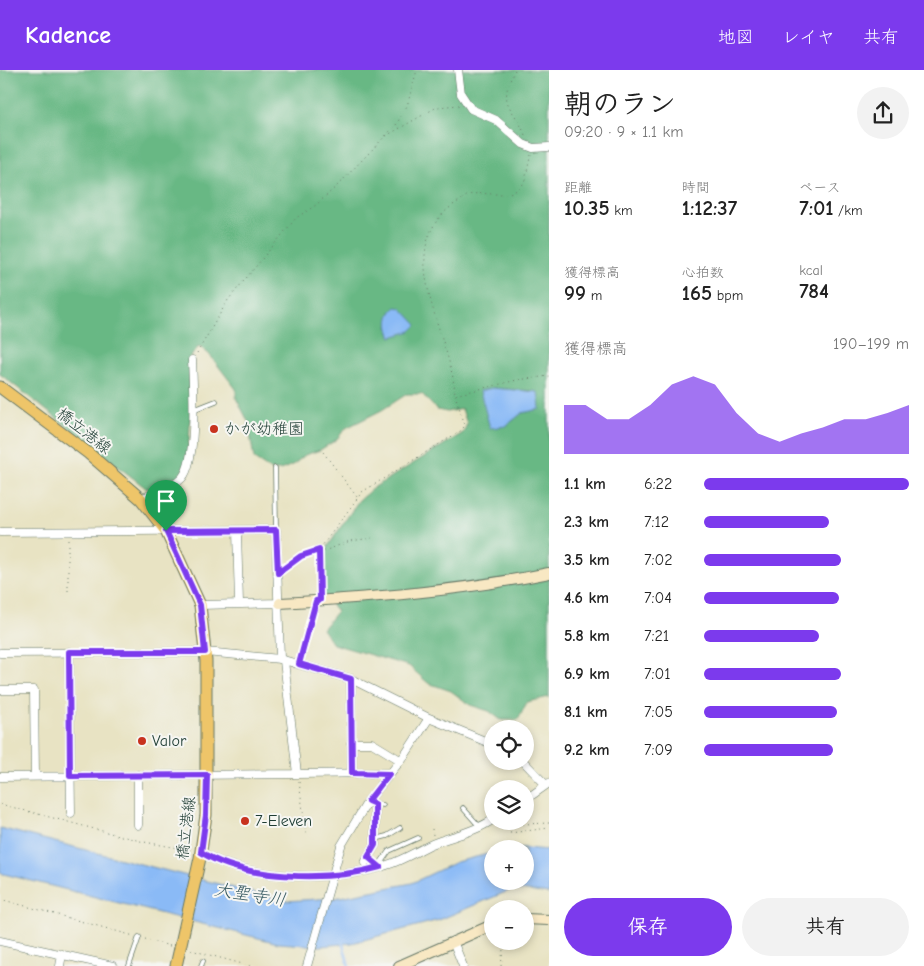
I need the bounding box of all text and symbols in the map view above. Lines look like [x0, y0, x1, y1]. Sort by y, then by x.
text: Kadence [25, 21, 111, 49]
text: 地図 [718, 27, 754, 48]
text: レイヤ [782, 27, 835, 48]
text: 共有 [863, 27, 899, 48]
button: share [857, 87, 909, 139]
text: 朝のラン [564, 88, 676, 120]
text: 09:20 · 9 × 1.1 km [564, 123, 683, 141]
text: 距離 [564, 179, 592, 196]
text: 時間 [682, 179, 710, 196]
text: ペース [799, 179, 841, 196]
text: 10.35 [564, 196, 610, 220]
text: 1:12:37 [682, 196, 737, 220]
text: 7:01 [799, 196, 833, 220]
text: km [610, 202, 633, 219]
text: /km [833, 202, 863, 219]
text: kcal [799, 262, 823, 279]
text: 獲得標高 [564, 264, 620, 281]
text: 心拍数 [682, 264, 724, 281]
text: 784 [799, 279, 829, 303]
text: 99 [564, 281, 586, 305]
text: 165 [682, 281, 712, 305]
text: m [586, 287, 602, 304]
text: bpm [712, 287, 743, 304]
text: 190–199 m [833, 335, 909, 353]
text: 獲得標高 [564, 340, 628, 358]
street label: 橋立港線 [53, 404, 115, 458]
place label: かが幼稚園 [224, 420, 304, 438]
marker: かが幼稚園 [208, 423, 220, 435]
text: 1.1 km [564, 475, 606, 493]
text: 6:22 [644, 475, 672, 493]
pin [145, 480, 187, 531]
icon: arrive [152, 487, 180, 515]
text: 2.3 km [564, 513, 609, 531]
text: 7:12 [644, 513, 669, 531]
text: 3.5 km [564, 551, 610, 569]
text: 7:02 [644, 551, 673, 569]
text: 4.6 km [564, 589, 609, 607]
text: 7:04 [644, 589, 672, 607]
text: 5.8 km [564, 627, 610, 645]
text: 7:21 [644, 627, 669, 645]
text: 6.9 km [564, 665, 610, 683]
text: 7:01 [644, 665, 671, 683]
text: 8.1 km [564, 703, 608, 721]
text: 7:05 [644, 703, 673, 721]
map controls [484, 720, 534, 950]
button: locate [484, 720, 534, 770]
place label: Valor [152, 732, 187, 750]
marker: Valor [136, 735, 148, 747]
text: 9.2 km [564, 741, 609, 759]
text: 7:09 [644, 741, 673, 759]
button: layers [484, 780, 534, 830]
street label: 橋立港線 [173, 795, 199, 861]
place label: 7-Eleven [255, 812, 312, 830]
marker: 7-Eleven [239, 815, 251, 827]
button: + [484, 840, 534, 890]
water label: 大聖寺川 [213, 879, 287, 911]
button: 保存 [564, 898, 732, 956]
button: 共有 [742, 898, 909, 956]
button: − [484, 900, 534, 950]

